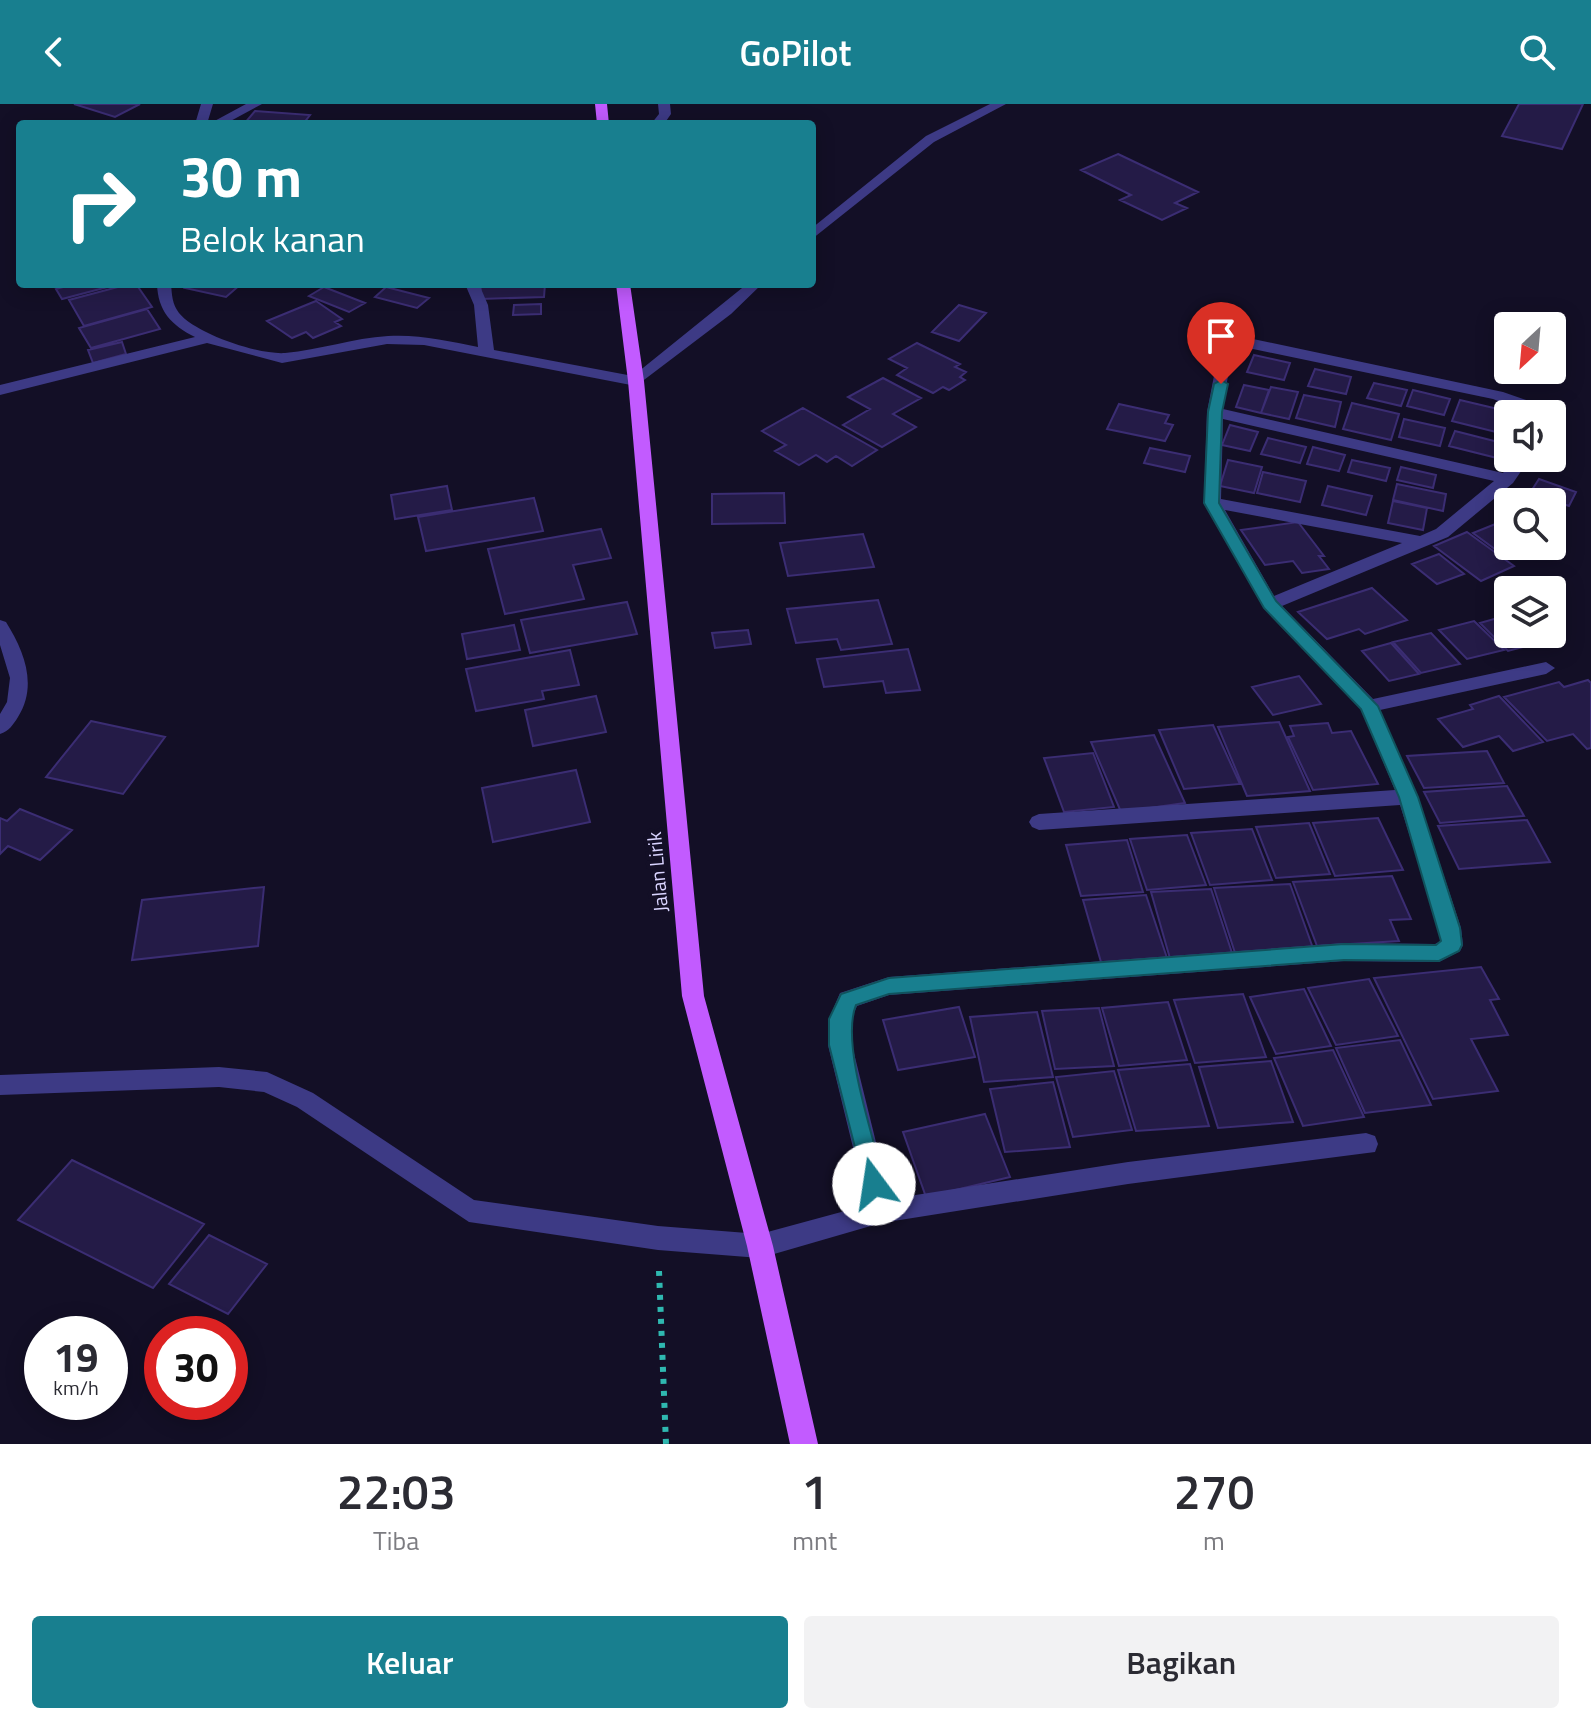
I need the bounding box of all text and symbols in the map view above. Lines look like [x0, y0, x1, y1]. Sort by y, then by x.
text: GoPilot [740, 25, 851, 80]
icon: back [32, 30, 76, 74]
icon: search [1515, 30, 1559, 74]
text: 30 m [180, 134, 302, 219]
icon: right [48, 152, 152, 256]
text: Belok kanan [180, 211, 365, 266]
pin [1187, 302, 1255, 384]
north arrow [1494, 312, 1566, 384]
map controls [1494, 312, 1566, 648]
icon: arrive [1199, 314, 1243, 358]
button: sound [1494, 400, 1566, 472]
button: search [1494, 488, 1566, 560]
button: layers [1494, 576, 1566, 648]
street label: Jalan Lirik [638, 830, 676, 913]
position arrow [832, 1142, 916, 1226]
speed limit sign: 30 [144, 1316, 248, 1420]
text: 19 [54, 1327, 98, 1388]
text: km/h [53, 1372, 99, 1403]
text: 22:03 [337, 1455, 456, 1528]
text: 1 [801, 1455, 828, 1528]
text: 270 [1174, 1455, 1254, 1528]
text: Tiba [373, 1521, 419, 1560]
text: mnt [792, 1521, 837, 1560]
text: m [1203, 1521, 1225, 1560]
button: Keluar [32, 1616, 788, 1708]
button: Bagikan [804, 1616, 1559, 1708]

